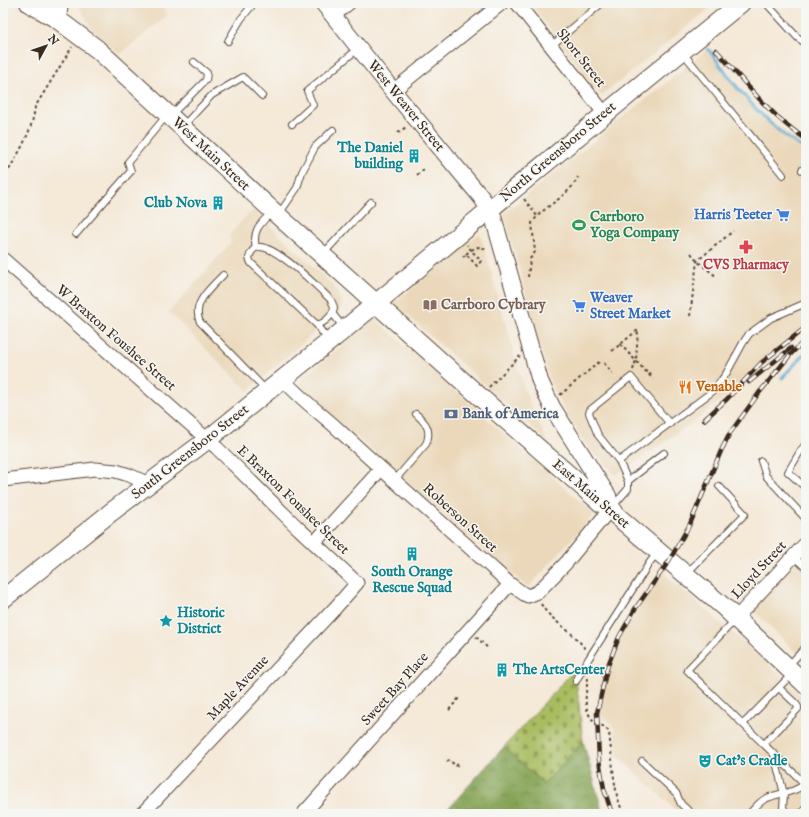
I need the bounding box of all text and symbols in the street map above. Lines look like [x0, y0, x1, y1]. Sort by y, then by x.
street label: Short Street [552, 25, 610, 91]
north arrow [26, 26, 66, 66]
text: N [44, 31, 62, 49]
street label: West Weaver Street [364, 57, 448, 155]
street label: North Greensboro Street [496, 98, 620, 206]
street label: West Main Street [168, 113, 254, 195]
place label: The Daniel building [336, 139, 404, 173]
building icon: The Daniel building [406, 148, 422, 164]
place label: Club Nova [144, 194, 208, 212]
building icon: Club Nova [210, 195, 226, 211]
place label: Harris Teeter [694, 206, 773, 224]
supermarket icon: Harris Teeter [775, 207, 791, 223]
place label: Carrboro Yoga Company [590, 208, 680, 242]
sports icon: Carrboro Yoga Company [571, 217, 587, 233]
pharmacy icon: CVS Pharmacy [738, 239, 754, 255]
place label: CVS Pharmacy [703, 256, 790, 274]
street label: W Braxton Foushee Street [52, 281, 180, 395]
place label: Weaver Street Market [589, 289, 671, 323]
place label: Carrboro Cybrary [441, 296, 547, 314]
library icon: Carrboro Cybrary [422, 297, 438, 313]
supermarket icon: Weaver Street Market [571, 298, 587, 314]
place label: Venable [695, 378, 743, 396]
restaurant icon: Venable [677, 379, 693, 395]
street label: South Greensboro Street [128, 400, 253, 504]
place label: Bank of America [462, 405, 559, 423]
bank icon: Bank of America [443, 406, 459, 422]
street label: E Braxton Foushee Street [233, 442, 353, 558]
street label: East Main Street [549, 455, 634, 533]
street label: Roberson Street [419, 480, 501, 557]
street label: Lloyd Street [728, 537, 791, 603]
building icon: South Orange Rescue Squad [404, 546, 420, 562]
place label: South Orange Rescue Squad [371, 563, 453, 597]
place label: Historic District [177, 604, 225, 638]
place icon: Historic District [158, 613, 174, 629]
street label: Sweet Bay Place [357, 648, 433, 729]
street label: Maple Avenue [203, 651, 273, 724]
place label: The ArtsCenter [512, 661, 606, 679]
building icon: The ArtsCenter [494, 662, 510, 678]
place label: Cat's Cradle [716, 752, 788, 770]
theatre icon: Cat's Cradle [697, 753, 713, 769]

